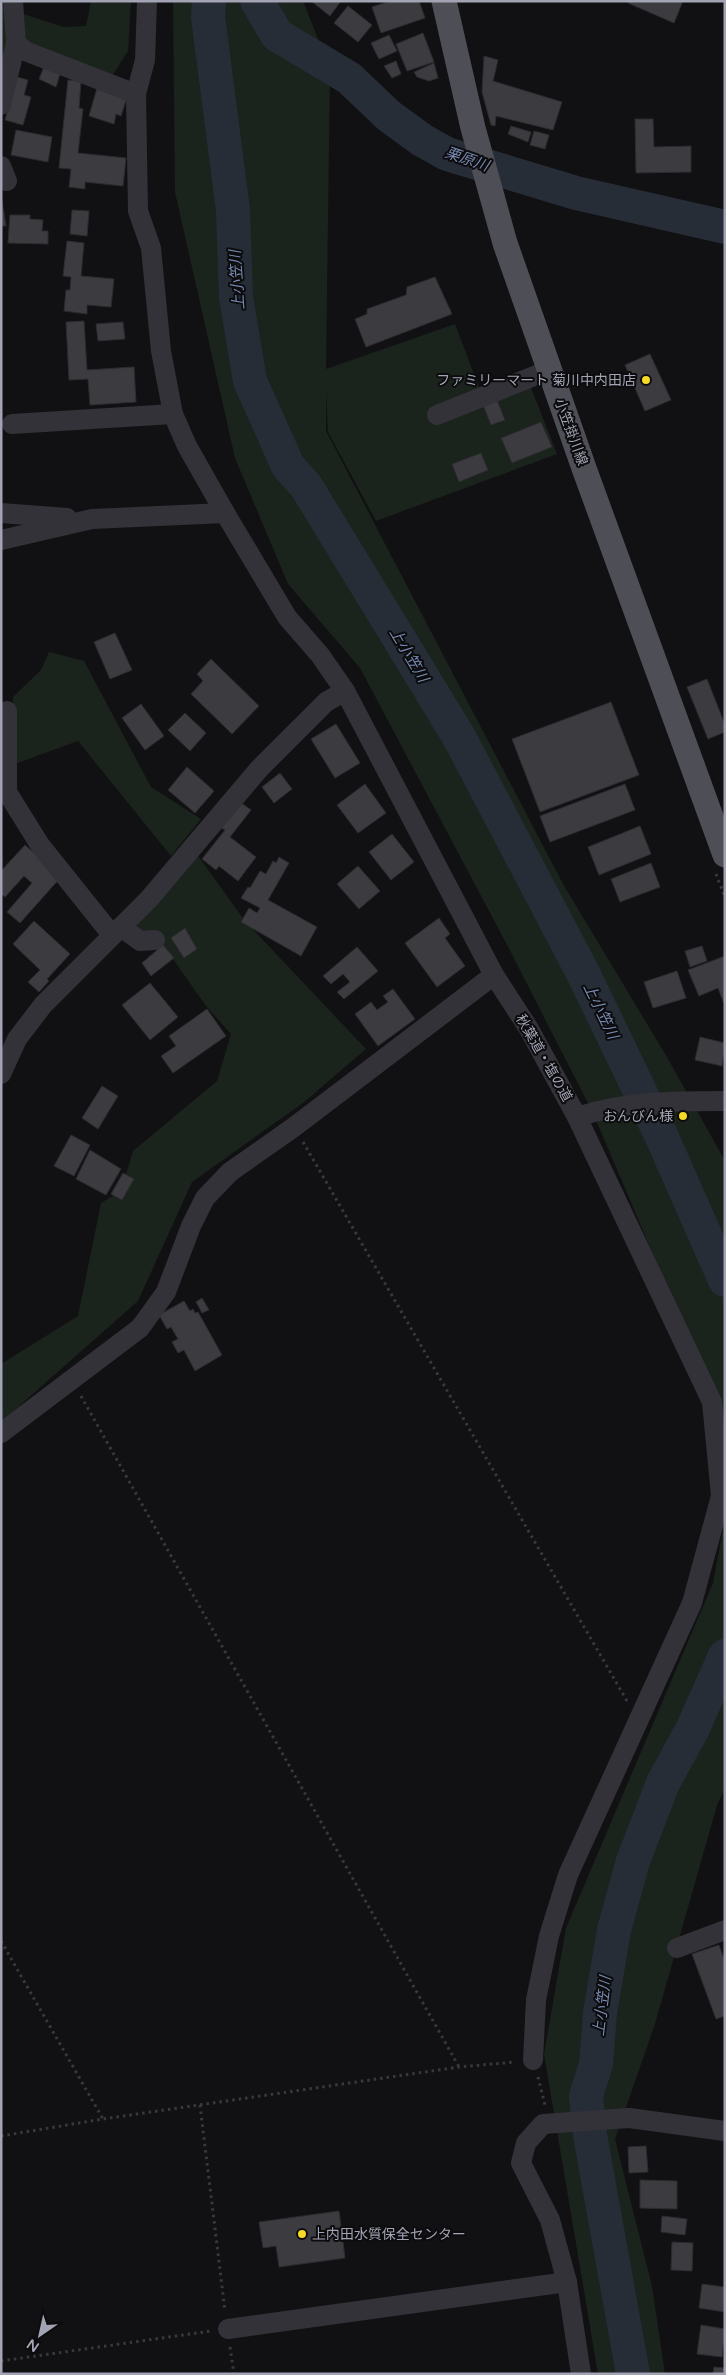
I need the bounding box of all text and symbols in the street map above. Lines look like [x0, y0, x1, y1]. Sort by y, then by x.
water label: 栗原川 [443, 143, 493, 175]
water label: 上小笠川 [226, 247, 248, 311]
place label: ファミリーマート 菊川中内田店 [436, 372, 636, 389]
marker: ファミリーマート 菊川中内田店 [640, 374, 652, 386]
street label: 小笠掛川線 [551, 396, 591, 468]
water label: 上小笠川 [386, 625, 433, 687]
water label: 上小笠川 [580, 980, 623, 1044]
street label: 秋葉道・塩の道 [512, 1011, 576, 1105]
place label: おんびん様 [603, 1108, 673, 1125]
marker: おんびん様 [677, 1110, 689, 1122]
water label: 上小笠川 [589, 1973, 615, 2037]
place label: 上内田水質保全センター [312, 2226, 466, 2243]
marker: 上内田水質保全センター [296, 2228, 308, 2240]
north arrow [15, 2310, 65, 2360]
text: N [24, 2335, 42, 2356]

